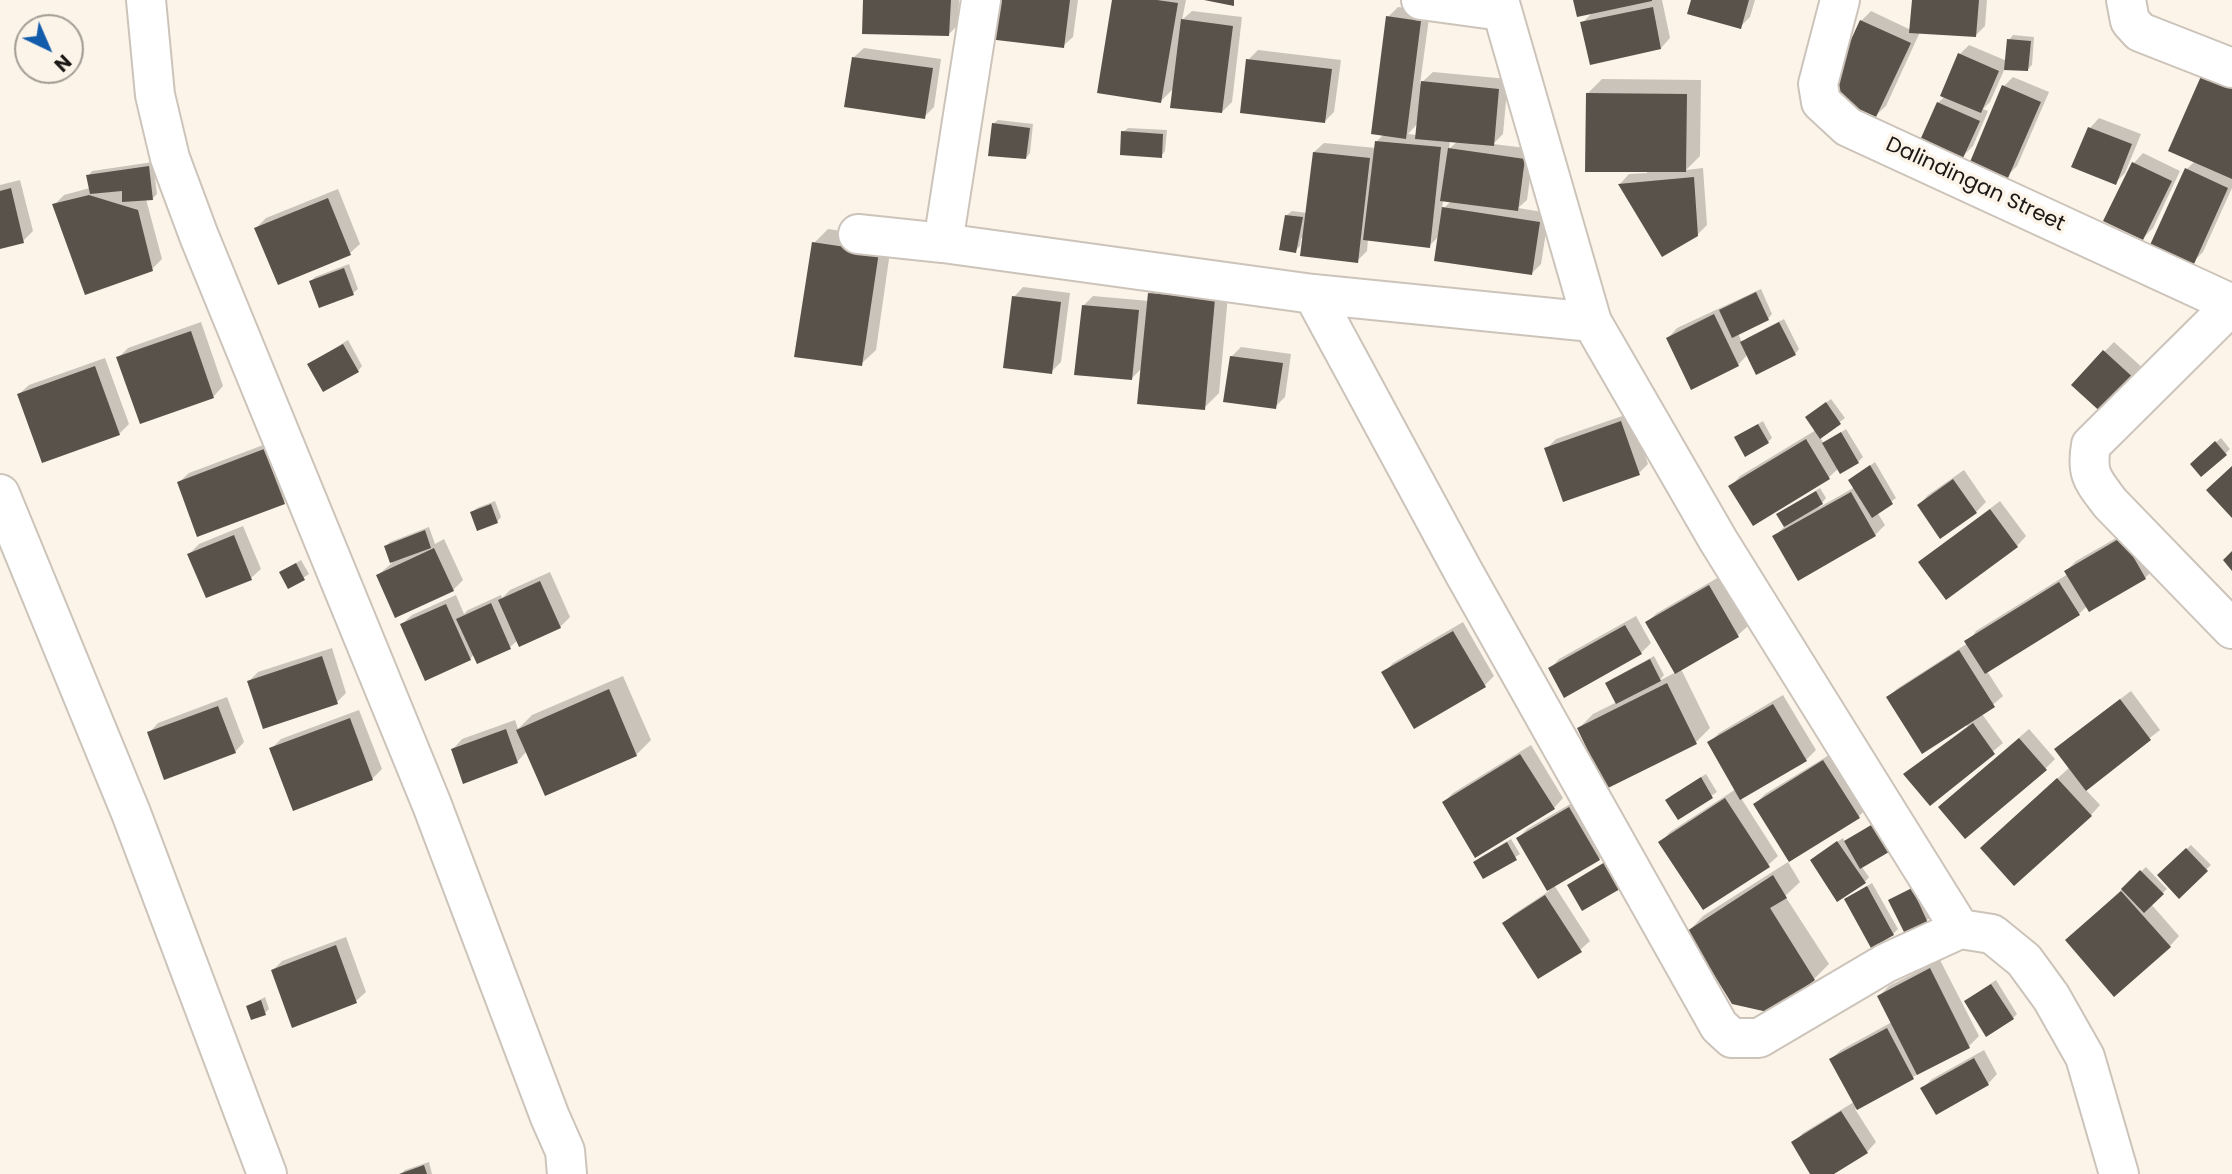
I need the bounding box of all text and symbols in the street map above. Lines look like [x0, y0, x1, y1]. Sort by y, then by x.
north arrow [14, 14, 84, 84]
text: N [48, 48, 77, 78]
street label: Dalindingan Street [1882, 132, 2068, 238]

